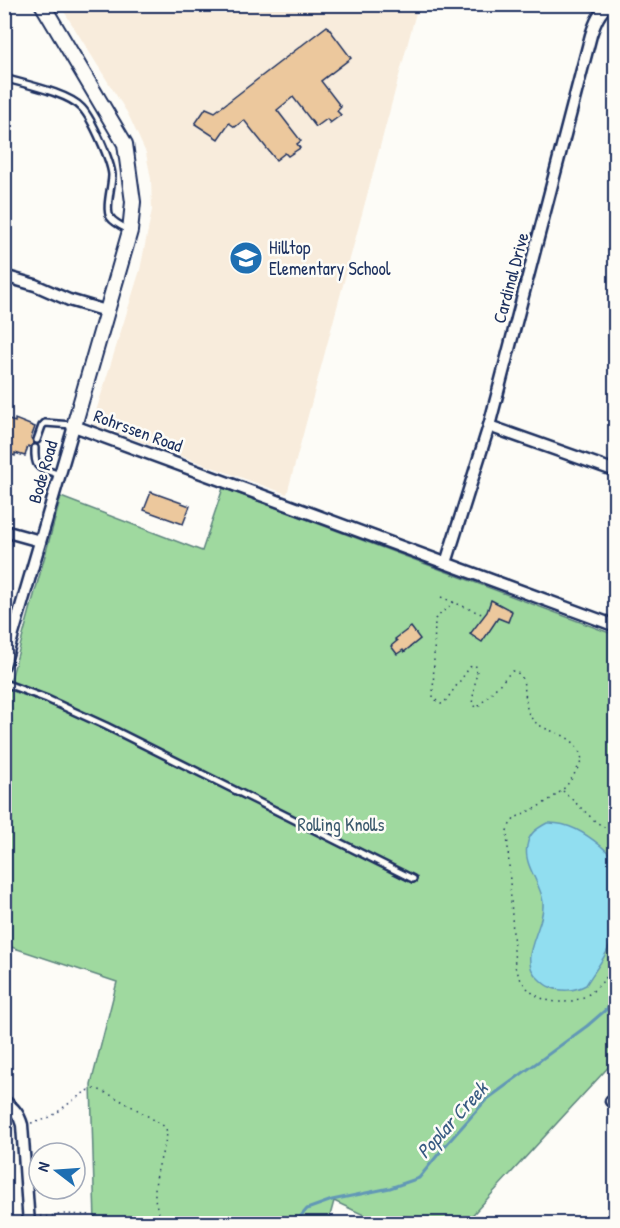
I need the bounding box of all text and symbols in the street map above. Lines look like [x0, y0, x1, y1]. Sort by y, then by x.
street label: Cardinal Drive [486, 230, 535, 326]
place label: Hilltop Elementary School [269, 235, 391, 281]
school or university icon: Hilltop Elementary School [228, 240, 264, 276]
street label: Rohrssen Road [90, 403, 186, 458]
street label: Bode Road [22, 438, 63, 506]
park label: Rolling Knolls [298, 812, 385, 837]
water label: Poplar Creek [410, 1074, 495, 1165]
north arrow [27, 1141, 87, 1201]
text: N [31, 1159, 55, 1174]

